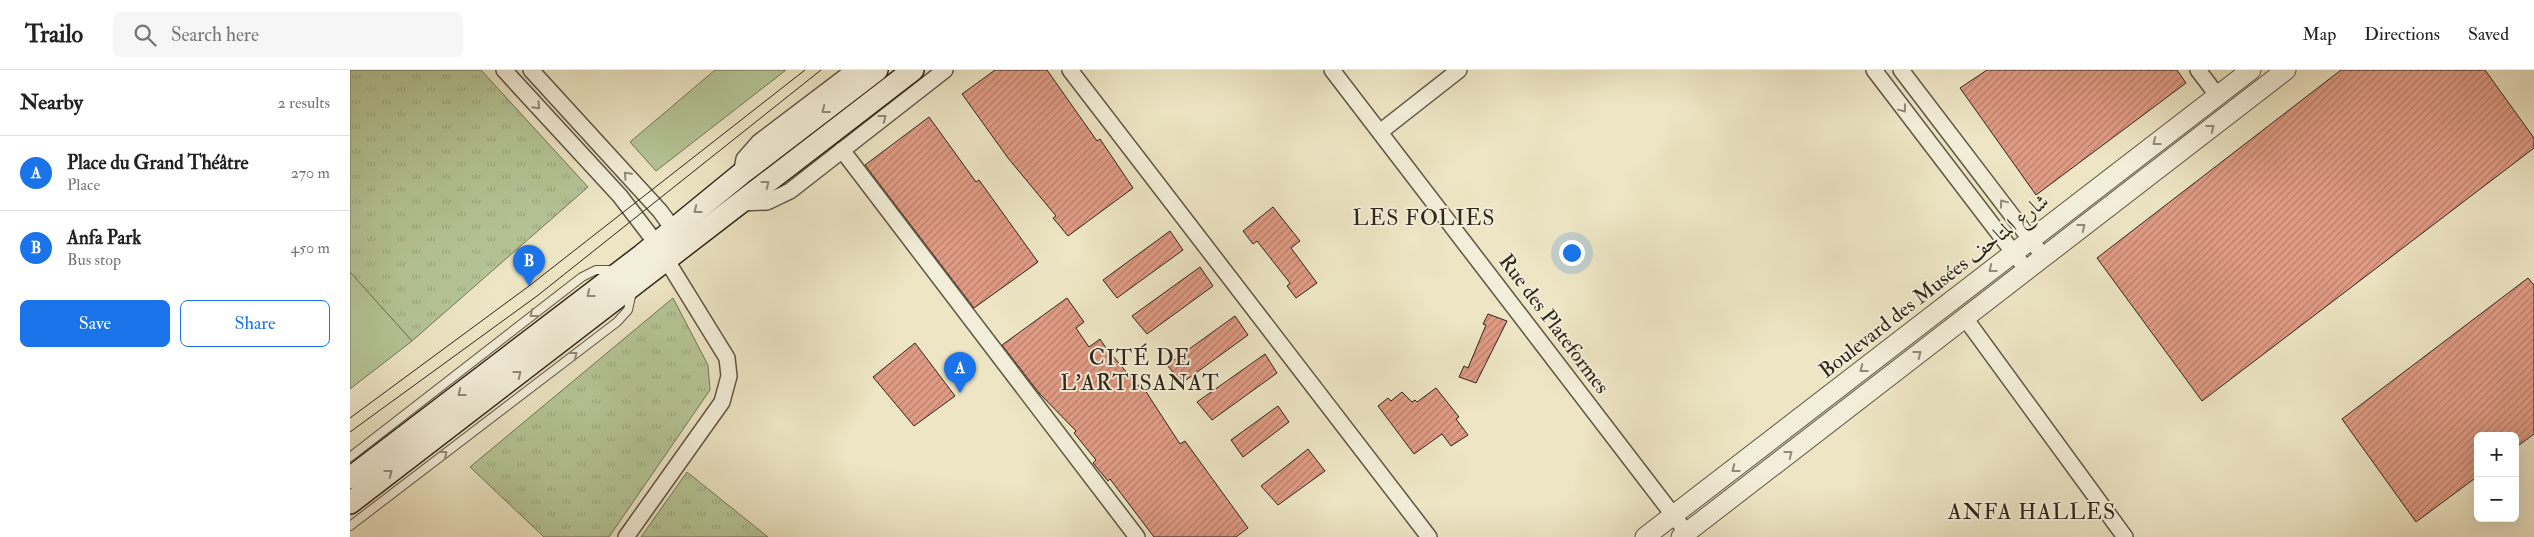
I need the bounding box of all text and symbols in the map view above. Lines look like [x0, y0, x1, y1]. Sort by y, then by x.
search box [113, 12, 463, 57]
text: Trailo [25, 19, 83, 50]
icon: search [131, 21, 159, 49]
text: Search here [171, 23, 259, 47]
text: Map [2303, 23, 2336, 46]
text: Directions [2364, 23, 2440, 46]
text: Saved [2468, 23, 2509, 46]
text: Nearby [20, 89, 83, 116]
text: 2 results [277, 93, 330, 113]
one-way arrow [531, 100, 540, 109]
one-way arrow [1898, 103, 1906, 112]
one-way arrow [822, 105, 831, 113]
one-way arrow [877, 115, 887, 124]
one-way arrow [2205, 125, 2214, 133]
one-way arrow [2153, 137, 2162, 146]
text: Place du Grand Théâtre [67, 151, 248, 175]
text: A [31, 163, 41, 183]
text: 270 m [291, 163, 330, 183]
one-way arrow [624, 172, 633, 181]
text: Place [67, 175, 100, 195]
one-way arrow [760, 181, 769, 189]
street label: Boulevard des Musées شارع المتاحف [1814, 188, 2057, 387]
one-way arrow [2000, 199, 2009, 209]
district label: LES FOLIES [1352, 204, 1496, 232]
one-way arrow [694, 205, 703, 213]
one-way arrow [2076, 224, 2085, 232]
text: Anfa Park [67, 226, 141, 250]
text: B [31, 238, 41, 258]
text: 450 m [291, 238, 330, 258]
your location [1559, 240, 1585, 266]
pin: B [513, 245, 545, 286]
street label: Rue des Plateformes [1493, 249, 1615, 399]
text: Bus stop [67, 250, 121, 270]
one-way arrow [1988, 263, 1997, 272]
one-way arrow [586, 288, 596, 297]
button: Save [20, 300, 170, 347]
button: Share [180, 300, 330, 347]
one-way arrow [529, 308, 539, 317]
district label: CITÉ DE L'ARTISANAT [1060, 343, 1220, 397]
pin: A [944, 352, 976, 393]
one-way arrow [1912, 352, 1921, 360]
one-way arrow [568, 353, 577, 361]
one-way arrow [1860, 363, 1869, 371]
one-way arrow [512, 371, 521, 380]
one-way arrow [457, 387, 467, 396]
map controls [2474, 432, 2519, 522]
button: + [2474, 432, 2519, 477]
one-way arrow [438, 451, 447, 459]
one-way arrow [1783, 451, 1792, 459]
one-way arrow [1732, 463, 1741, 471]
one-way arrow [383, 471, 392, 479]
button: − [2474, 477, 2519, 522]
district label: ANFA HALLES [1947, 498, 2116, 526]

